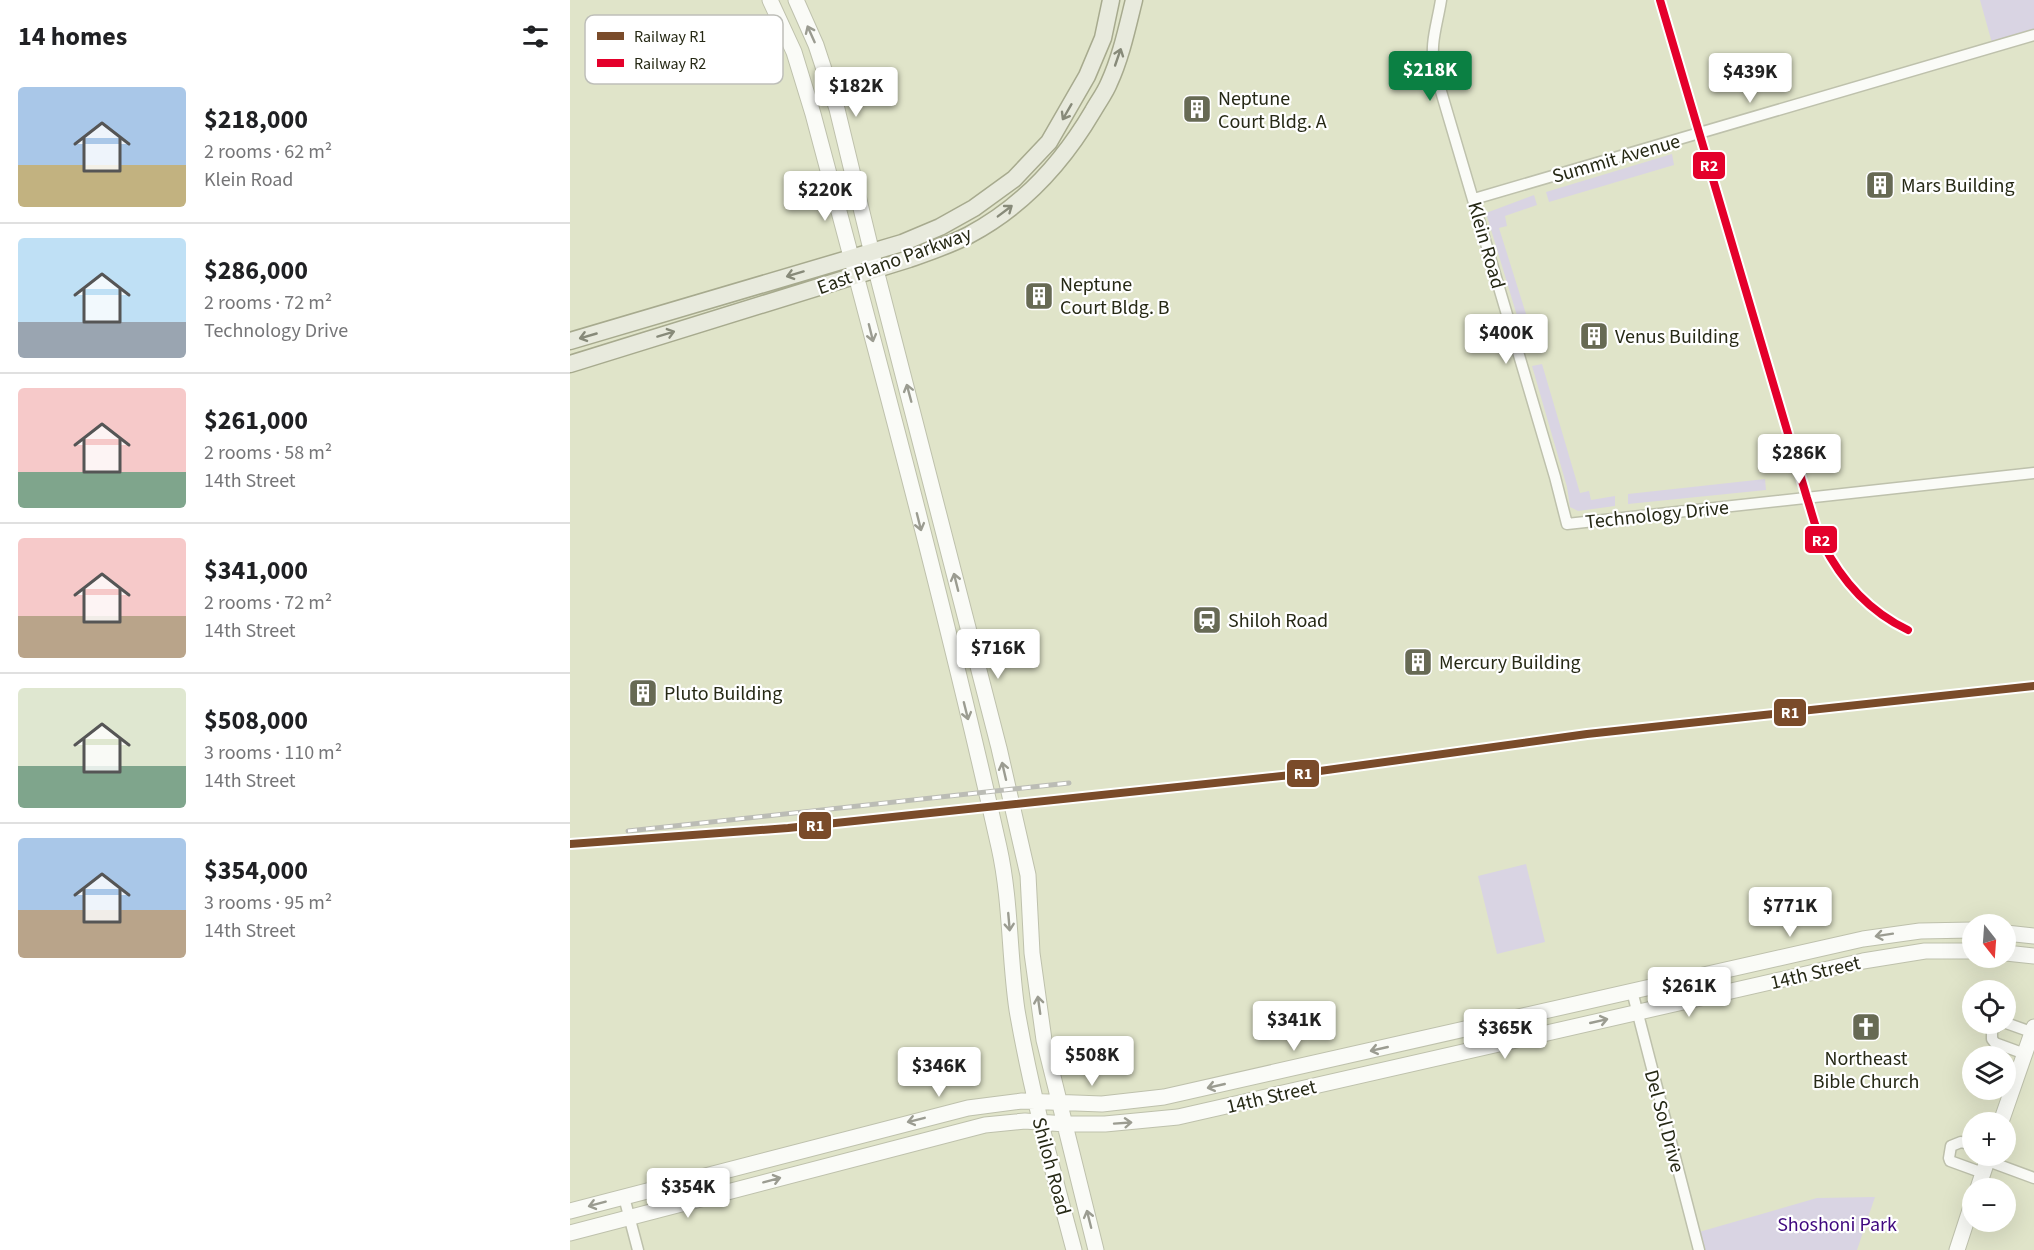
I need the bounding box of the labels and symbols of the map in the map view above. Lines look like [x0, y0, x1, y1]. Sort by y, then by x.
legend [585, 15, 783, 84]
one-way arrow [805, 25, 816, 43]
text: Railway R1 [634, 26, 706, 48]
one-way arrow [1114, 48, 1125, 67]
pin: $218K [1388, 51, 1472, 102]
text: Railway R2 [634, 53, 706, 75]
pin: $439K [1708, 53, 1792, 104]
pin: $182K [814, 67, 898, 118]
place label: Neptune Court Bldg. A [1218, 85, 1327, 136]
building icon: Neptune Court Bldg. A [1181, 93, 1213, 125]
one-way arrow [1061, 103, 1073, 120]
street label: Summit Avenue [1549, 127, 1684, 191]
line badge: R2 [1692, 151, 1726, 180]
text: R2 [1700, 155, 1718, 177]
building icon: Mars Building [1864, 169, 1896, 201]
pin: $220K [783, 171, 867, 222]
place label: Mars Building [1901, 172, 2015, 200]
street label: Klein Road [1460, 198, 1512, 292]
one-way arrow [996, 205, 1012, 217]
street label: East Plano Parkway [813, 220, 976, 302]
one-way arrow [786, 269, 805, 280]
place label: Neptune Court Bldg. B [1060, 271, 1170, 322]
building icon: Neptune Court Bldg. B [1023, 280, 1055, 312]
pin: $400K [1464, 314, 1548, 365]
building icon: Venus Building [1578, 320, 1610, 352]
one-way arrow [865, 323, 877, 342]
place label: Venus Building [1615, 323, 1739, 351]
one-way arrow [656, 328, 675, 339]
one-way arrow [579, 331, 598, 342]
one-way arrow [902, 384, 914, 403]
pin: $286K [1757, 434, 1841, 485]
street label: Technology Drive [1584, 494, 1730, 536]
one-way arrow [914, 512, 926, 531]
line badge: R2 [1804, 525, 1838, 554]
text: R2 [1812, 530, 1830, 552]
one-way arrow [950, 573, 962, 592]
station icon: Shiloh Road [1191, 604, 1223, 636]
place label: Shiloh Road [1228, 607, 1328, 635]
pin: $716K [956, 629, 1040, 680]
building icon: Mercury Building [1402, 646, 1434, 678]
place label: Mercury Building [1439, 649, 1581, 677]
building icon: Pluto Building [627, 677, 659, 709]
place label: Pluto Building [664, 680, 782, 708]
line badge: R1 [1773, 698, 1807, 727]
one-way arrow [961, 701, 973, 720]
text: R1 [1781, 702, 1799, 724]
line badge: R1 [1286, 759, 1320, 788]
one-way arrow [998, 762, 1010, 781]
text: R1 [1294, 763, 1312, 785]
line badge: R1 [798, 811, 832, 840]
text: R1 [806, 815, 824, 837]
pin: $771K [1748, 887, 1832, 938]
one-way arrow [1004, 912, 1015, 932]
north arrow [1962, 914, 2016, 968]
one-way arrow [1875, 930, 1895, 941]
street label: 14th Street [1767, 949, 1863, 997]
pin: $261K [1647, 967, 1731, 1018]
one-way arrow [1033, 995, 1044, 1015]
pin: $341K [1252, 1001, 1336, 1052]
pin: $365K [1463, 1009, 1547, 1060]
church icon: Northeast Bible Church [1850, 1011, 1882, 1043]
one-way arrow [1589, 1015, 1608, 1027]
pin: $508K [1050, 1036, 1134, 1087]
one-way arrow [1370, 1044, 1389, 1055]
place label: Northeast Bible Church [1813, 1045, 1919, 1096]
pin: $346K [897, 1047, 981, 1098]
street label: Del Sol Drive [1637, 1067, 1691, 1176]
street label: 14th Street [1223, 1073, 1319, 1121]
one-way arrow [1206, 1081, 1225, 1093]
street label: Shiloh Road [1025, 1114, 1078, 1218]
one-way arrow [907, 1115, 926, 1127]
one-way arrow [1113, 1118, 1133, 1129]
pin: $354K [646, 1168, 730, 1219]
one-way arrow [762, 1174, 781, 1185]
one-way arrow [588, 1199, 607, 1210]
one-way arrow [1082, 1210, 1094, 1229]
park label: Shoshoni Park [1777, 1211, 1897, 1239]

